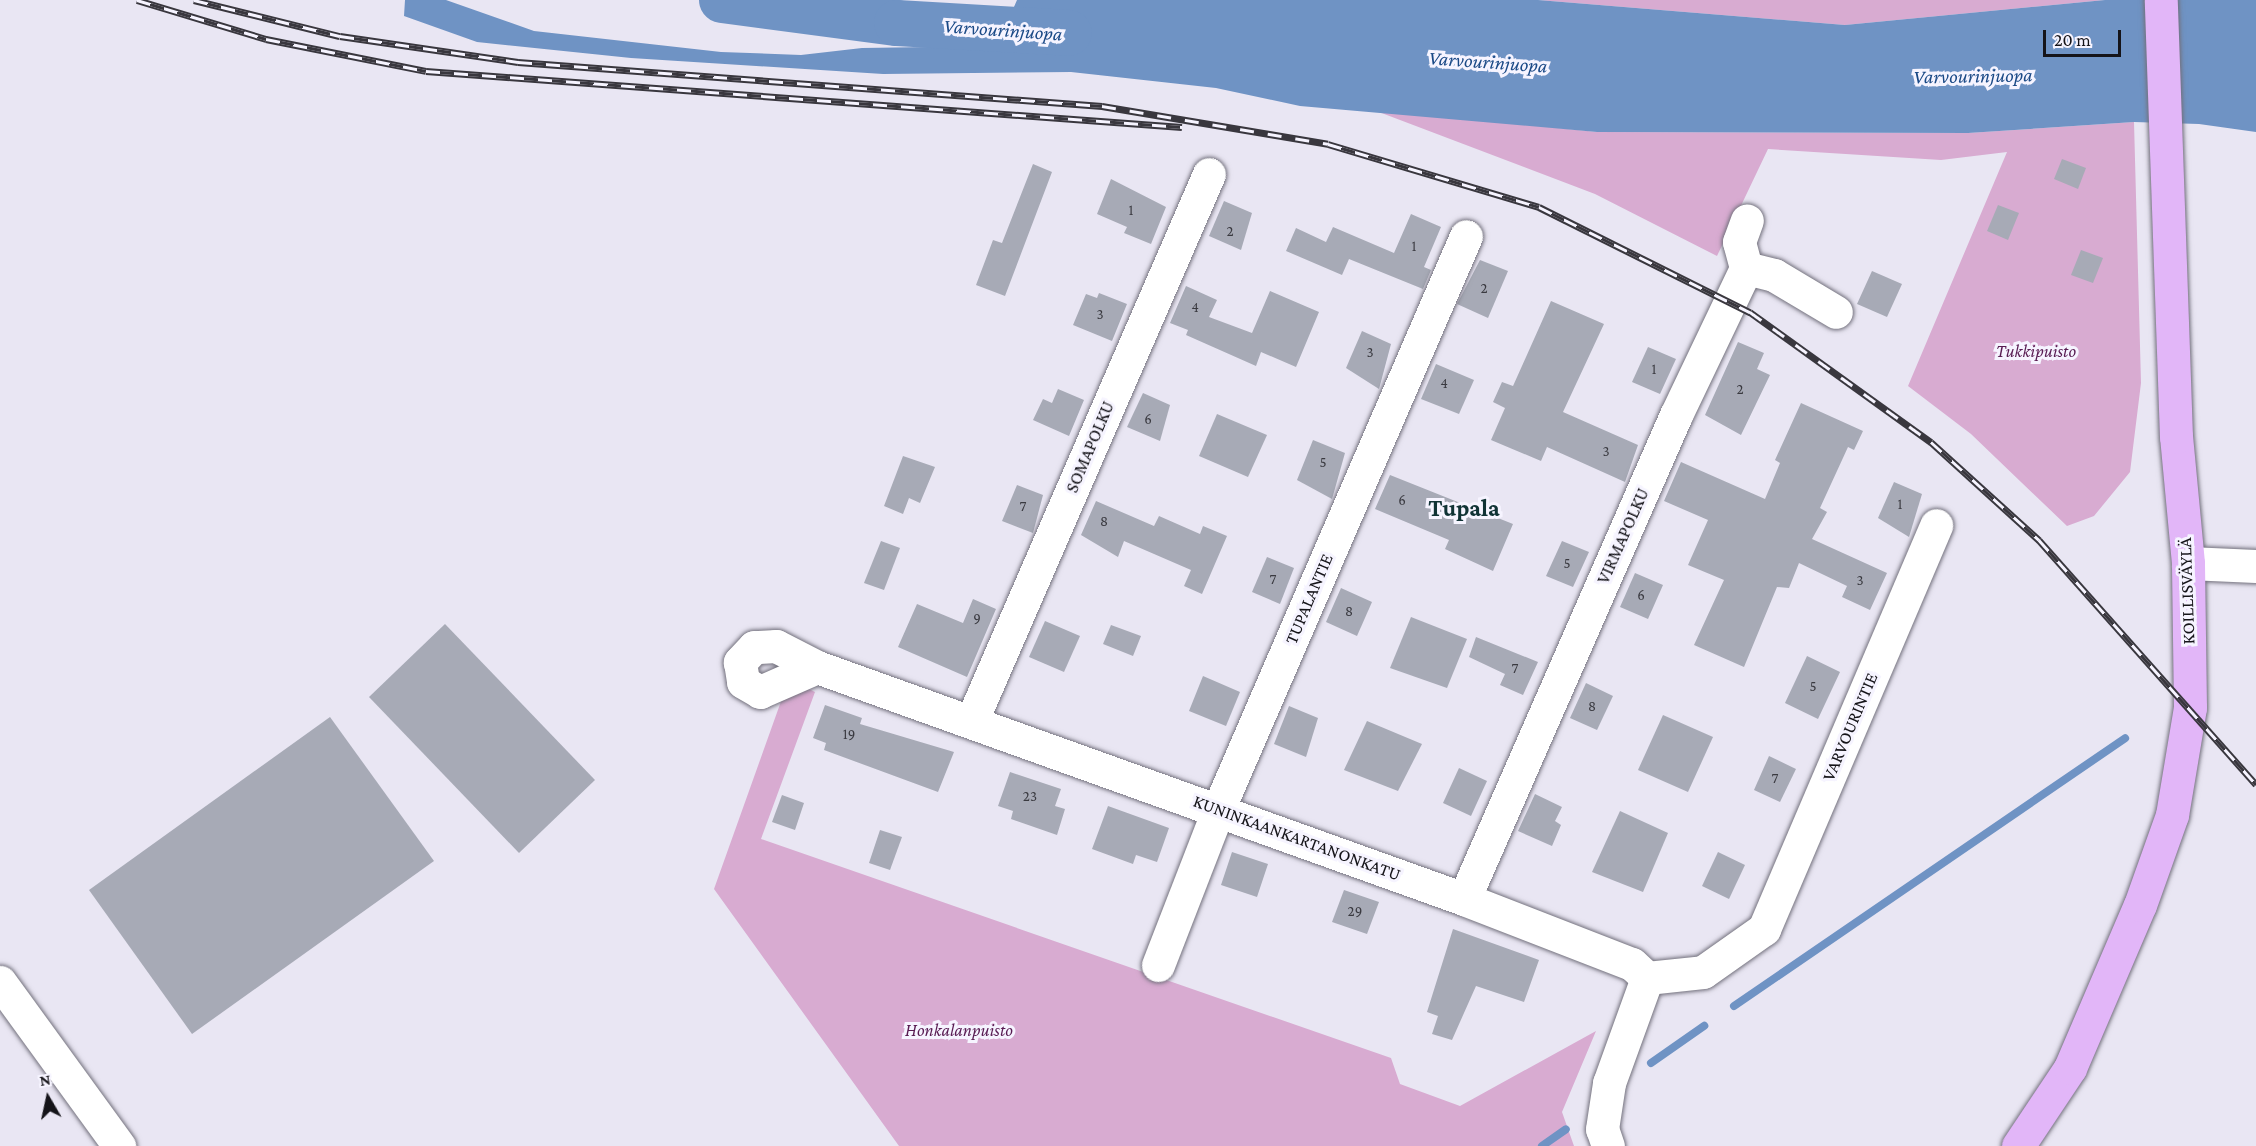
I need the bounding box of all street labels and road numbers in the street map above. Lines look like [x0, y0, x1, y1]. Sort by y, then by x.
street label: SOMAPOLKU [1061, 398, 1119, 496]
street label: VIRMAPOLKU [1592, 485, 1654, 587]
street label: KOILLISVÄYLÄ [2174, 537, 2200, 645]
street label: TUPALANTIE [1280, 551, 1338, 647]
street label: VARVOURINTIE [1818, 670, 1882, 784]
street label: KUNINKAANKARTANONKATU [1190, 790, 1404, 886]

